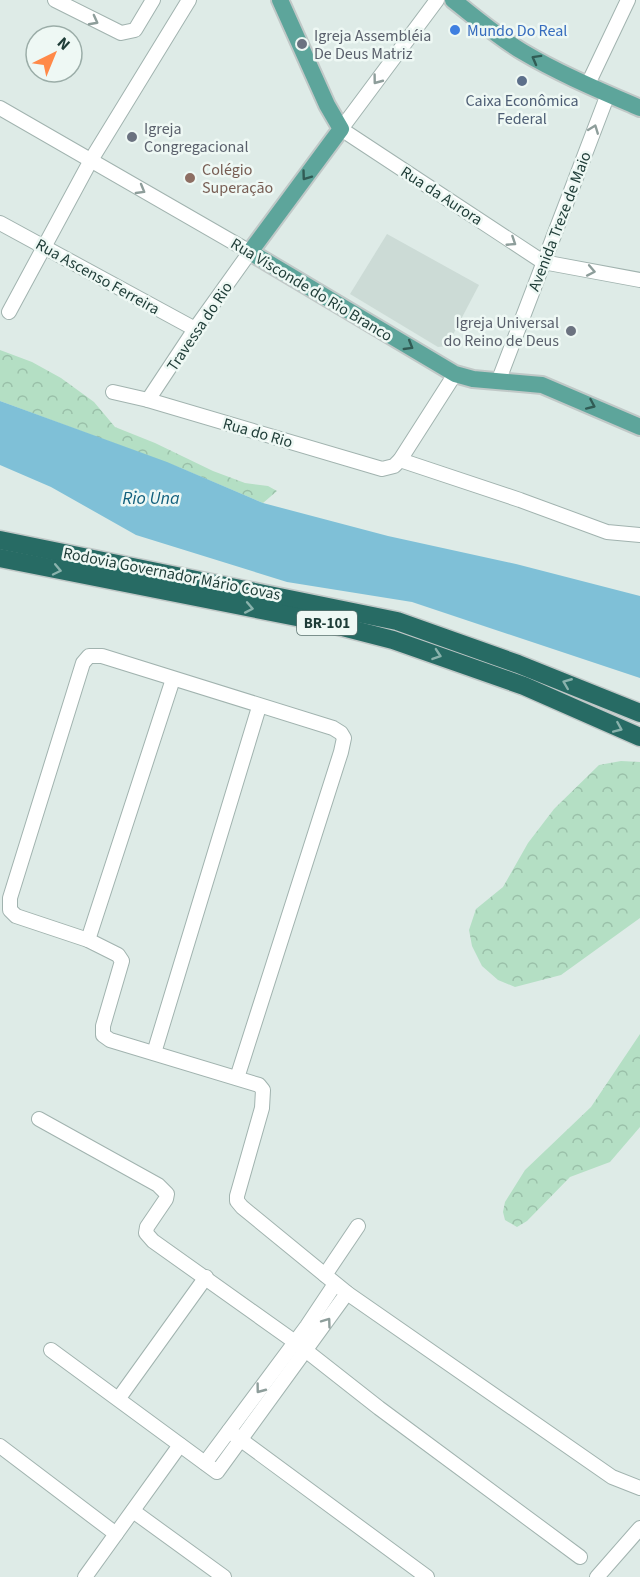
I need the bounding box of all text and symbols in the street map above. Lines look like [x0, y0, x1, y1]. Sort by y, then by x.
one-way arrow [88, 14, 98, 25]
place label: Mundo Do Real [467, 20, 567, 42]
marker: Mundo Do Real [448, 23, 462, 37]
north arrow [24, 24, 84, 84]
place label: Igreja Assembléia De Deus Matriz [314, 25, 431, 65]
text: N [52, 32, 75, 55]
marker: Igreja Assembléia De Deus Matriz [295, 37, 309, 51]
one-way arrow [531, 55, 542, 66]
one-way arrow [373, 74, 384, 85]
marker: Caixa Econômica Federal [515, 74, 529, 88]
place label: Caixa Econômica Federal [465, 90, 579, 130]
place label: Igreja Congregacional [144, 118, 248, 158]
one-way arrow [587, 124, 599, 135]
marker: Igreja Congregacional [125, 130, 139, 144]
street label: Avenida Treze de Maio [523, 148, 597, 294]
place label: Colégio Superação [202, 159, 273, 199]
street label: Rua da Aurora [396, 161, 487, 231]
one-way arrow [302, 169, 313, 180]
marker: Colégio Superação [183, 171, 197, 185]
one-way arrow [135, 182, 146, 194]
street label: Rua Visconde do Rio Branco [227, 233, 396, 347]
street label: Rua Ascenso Ferreira [32, 234, 164, 320]
one-way arrow [506, 234, 517, 245]
one-way arrow [586, 264, 596, 277]
street label: Travessa do Rio [162, 277, 238, 376]
place label: Igreja Universal do Reino de Deus [444, 312, 559, 352]
marker: Igreja Universal do Reino de Deus [564, 324, 578, 338]
one-way arrow [403, 339, 413, 351]
one-way arrow [585, 398, 596, 410]
street label: Rua do Rio [220, 413, 295, 453]
water label: Rio Una [122, 486, 180, 511]
street label: Rodovia Governador Mário Covas [61, 542, 283, 606]
one-way arrow [52, 563, 62, 576]
one-way arrow [243, 601, 253, 614]
road number: BR-101 [297, 611, 357, 635]
one-way arrow [431, 648, 442, 661]
one-way arrow [562, 678, 573, 690]
one-way arrow [612, 721, 623, 733]
one-way arrow [319, 1317, 330, 1328]
one-way arrow [256, 1382, 267, 1393]

